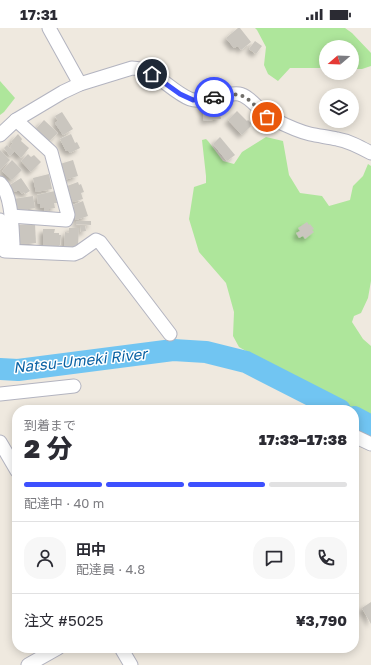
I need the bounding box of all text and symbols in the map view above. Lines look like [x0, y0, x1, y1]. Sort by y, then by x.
text: 17:31 [20, 5, 58, 23]
north arrow [319, 40, 359, 80]
map controls [319, 40, 359, 128]
pin [135, 57, 169, 91]
icon: home [141, 63, 163, 85]
courier [194, 77, 234, 117]
icon: car [203, 86, 225, 108]
button: layers [319, 88, 359, 128]
pin [250, 100, 284, 134]
icon: bag [256, 106, 278, 128]
water label: Natsu-Umeki River [12, 344, 150, 376]
text: 到着まで [24, 417, 76, 433]
text: 17:33–17:38 [259, 430, 347, 448]
text: 2 分 [24, 433, 73, 464]
text: 配達中 · 40 m [24, 495, 104, 511]
button: person [24, 537, 66, 579]
button: chat [253, 537, 295, 579]
button: phone [305, 537, 347, 579]
text: 田中 [76, 540, 106, 558]
text: 配達員 · 4.8 [76, 561, 145, 577]
text: 注文 #5025 [24, 611, 103, 629]
text: ¥3,790 [296, 611, 347, 629]

